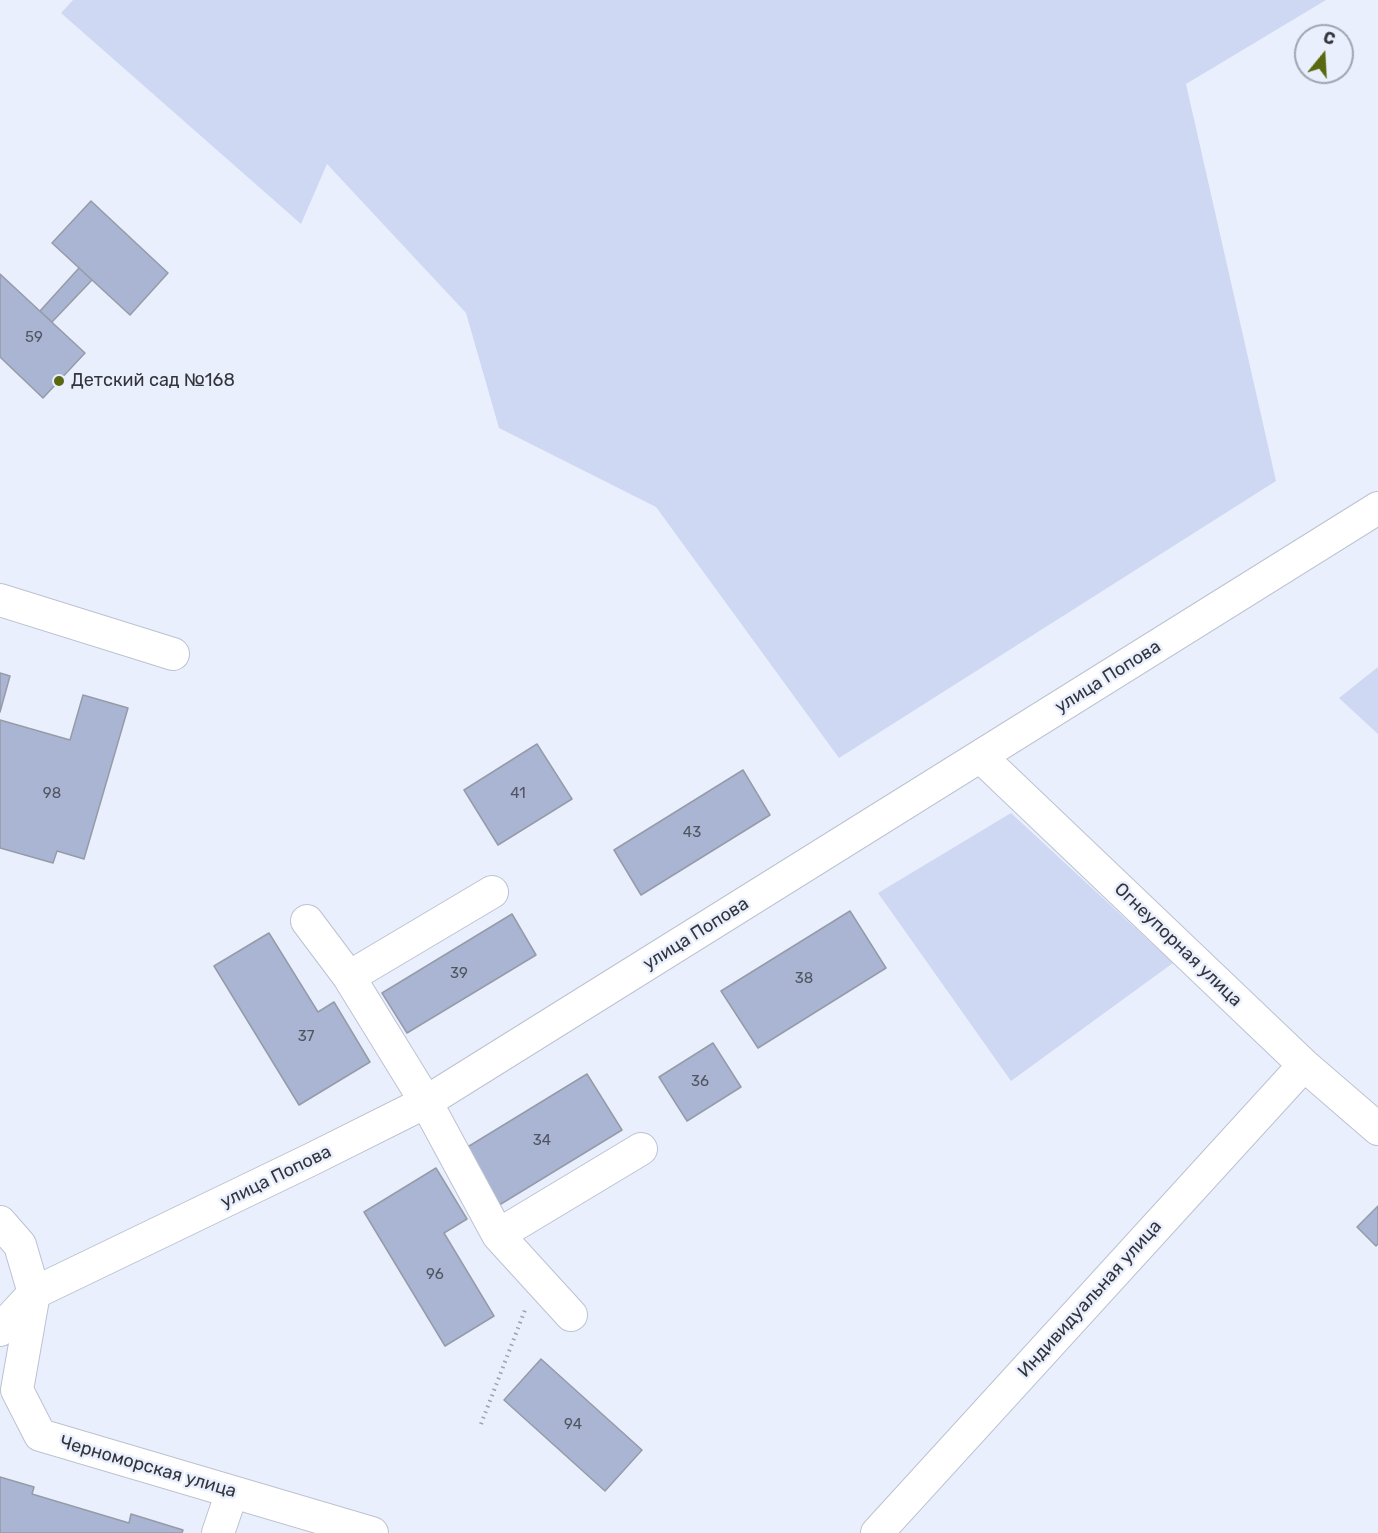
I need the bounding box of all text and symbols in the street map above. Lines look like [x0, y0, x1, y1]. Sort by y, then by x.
north arrow [1294, 24, 1354, 84]
text: С [1321, 28, 1337, 49]
house number: 59 [25, 329, 43, 347]
place label: Детский сад №168 [71, 370, 235, 392]
marker: Детский сад №168 [52, 374, 66, 388]
street label: улица Попова [1051, 636, 1165, 718]
house number: 98 [43, 785, 61, 803]
house number: 41 [510, 785, 526, 803]
house number: 43 [683, 824, 701, 842]
street label: Огнеупорная улица [1110, 879, 1246, 1011]
street label: улица Попова [639, 893, 753, 975]
house number: 39 [450, 965, 468, 983]
house number: 38 [795, 970, 813, 988]
house number: 37 [298, 1028, 314, 1046]
house number: 36 [691, 1073, 709, 1091]
house number: 34 [533, 1132, 551, 1150]
street label: улица Попова [217, 1141, 335, 1213]
street label: Индивидуальная улица [1014, 1216, 1166, 1382]
house number: 96 [426, 1266, 444, 1284]
house number: 94 [564, 1416, 582, 1434]
street label: Черноморская улица [57, 1431, 239, 1503]

